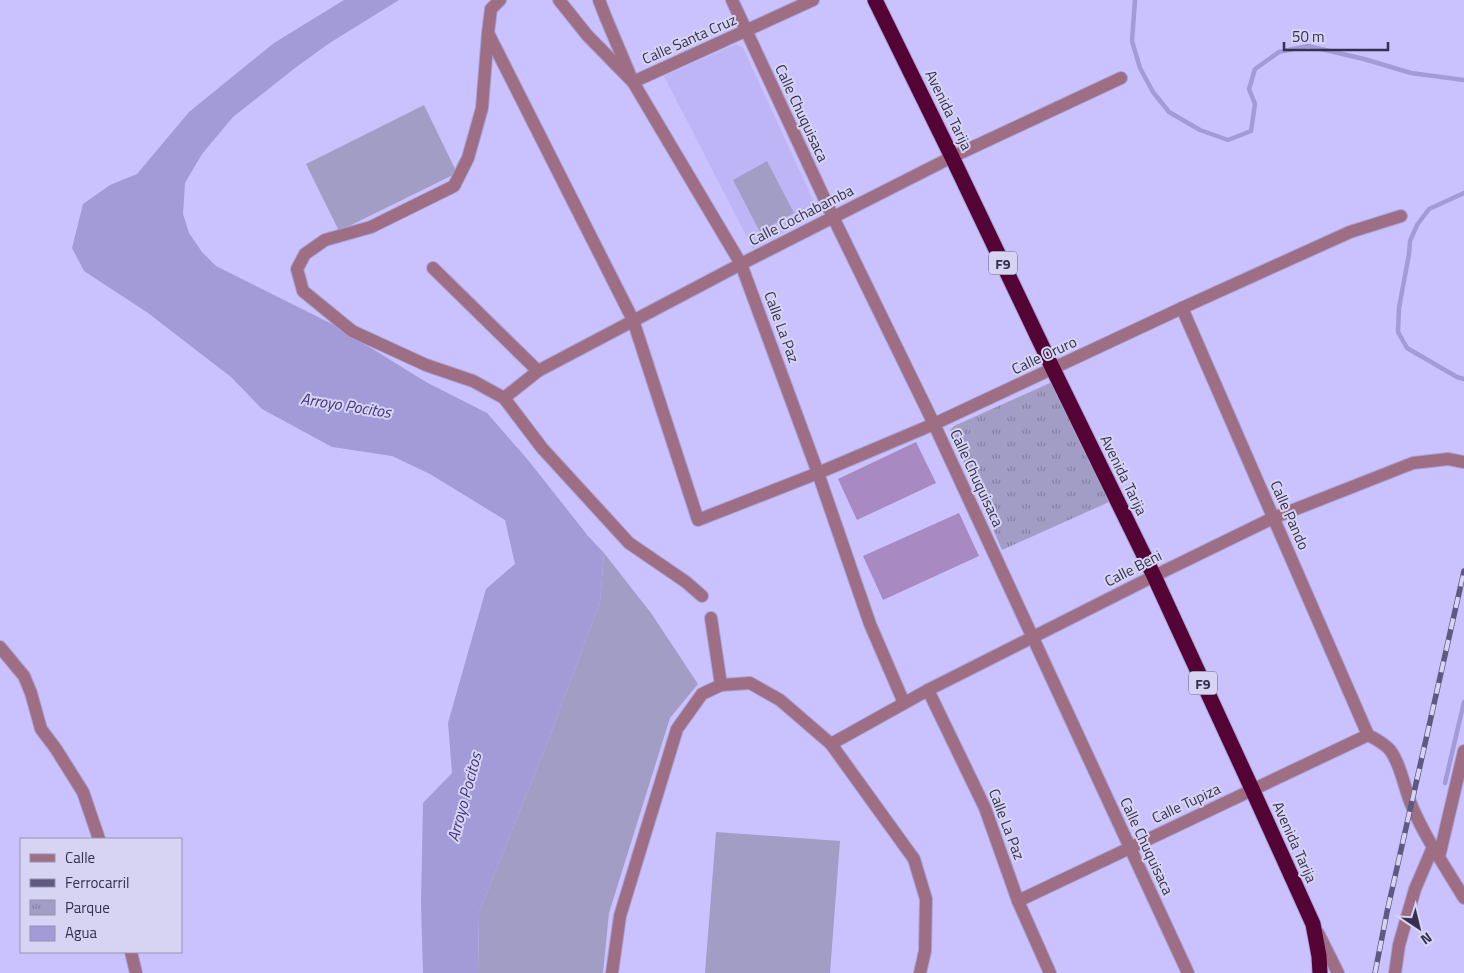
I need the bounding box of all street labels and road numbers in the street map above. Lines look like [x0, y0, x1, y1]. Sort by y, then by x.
street label: Calle Santa Cruz [638, 8, 740, 70]
street label: Calle Chuquisaca [769, 60, 835, 166]
street label: Avenida Tarija [920, 66, 979, 154]
street label: Calle Cochabamba [745, 178, 858, 251]
road number: F9 [989, 252, 1017, 274]
street label: Calle La Paz [758, 288, 806, 366]
street label: Calle Oruro [1008, 330, 1080, 380]
street label: Calle Chuquisaca [944, 425, 1010, 531]
street label: Avenida Tarija [1095, 431, 1154, 519]
street label: Calle Pando [1264, 477, 1316, 553]
street label: Calle Beni [1100, 544, 1166, 592]
road number: F9 [1189, 671, 1217, 694]
street label: Calle Tupiza [1148, 777, 1225, 829]
street label: Calle La Paz [983, 785, 1031, 863]
street label: Calle Chuquisaca [1114, 793, 1180, 899]
street label: Avenida Tarija [1267, 798, 1323, 887]

